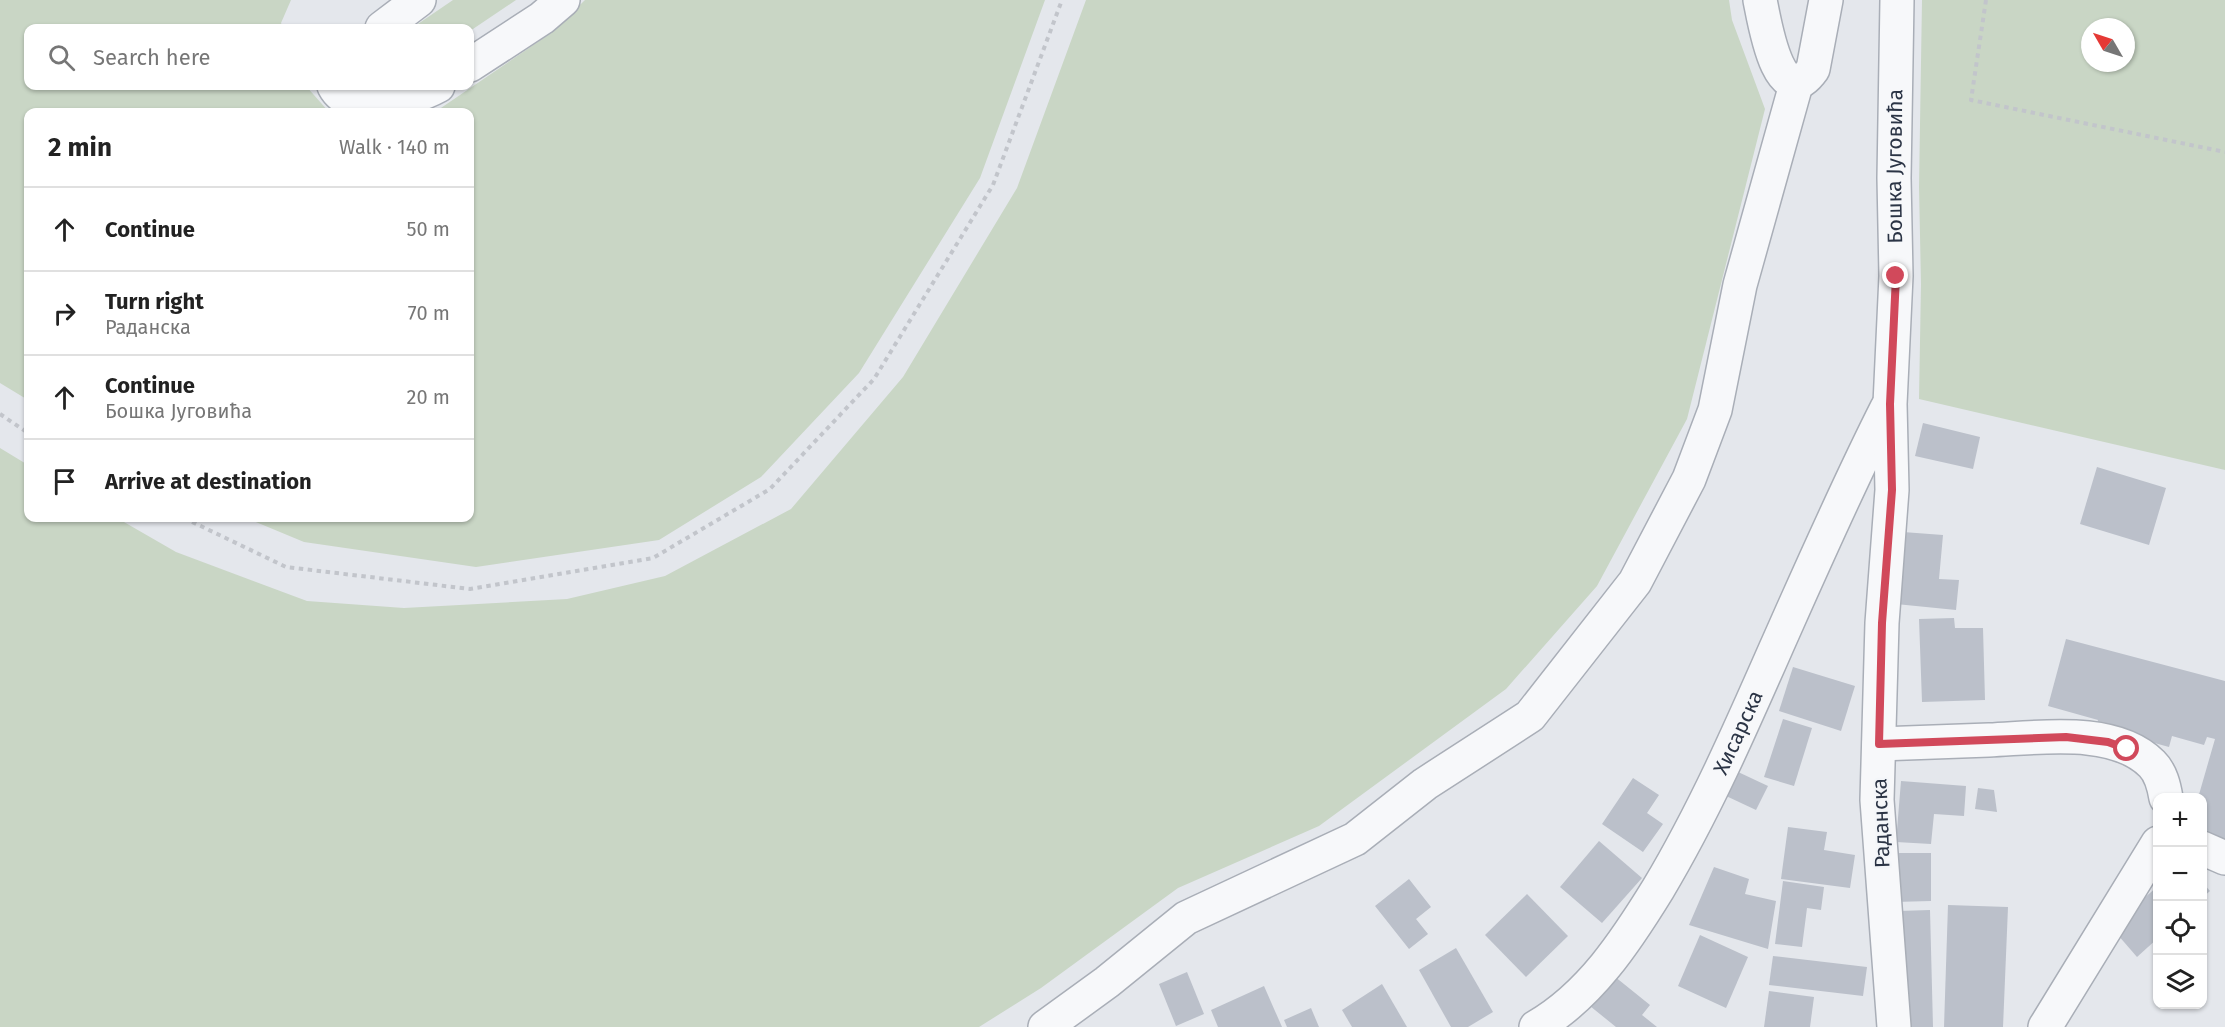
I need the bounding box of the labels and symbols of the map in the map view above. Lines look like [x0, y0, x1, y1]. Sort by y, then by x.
north arrow [2081, 18, 2135, 72]
street label: Бошка Југовића [1881, 89, 1908, 244]
route end [1882, 262, 1908, 288]
street label: Хисарска [1708, 686, 1769, 779]
route start [2113, 735, 2139, 761]
street label: Раданска [1866, 778, 1896, 868]

